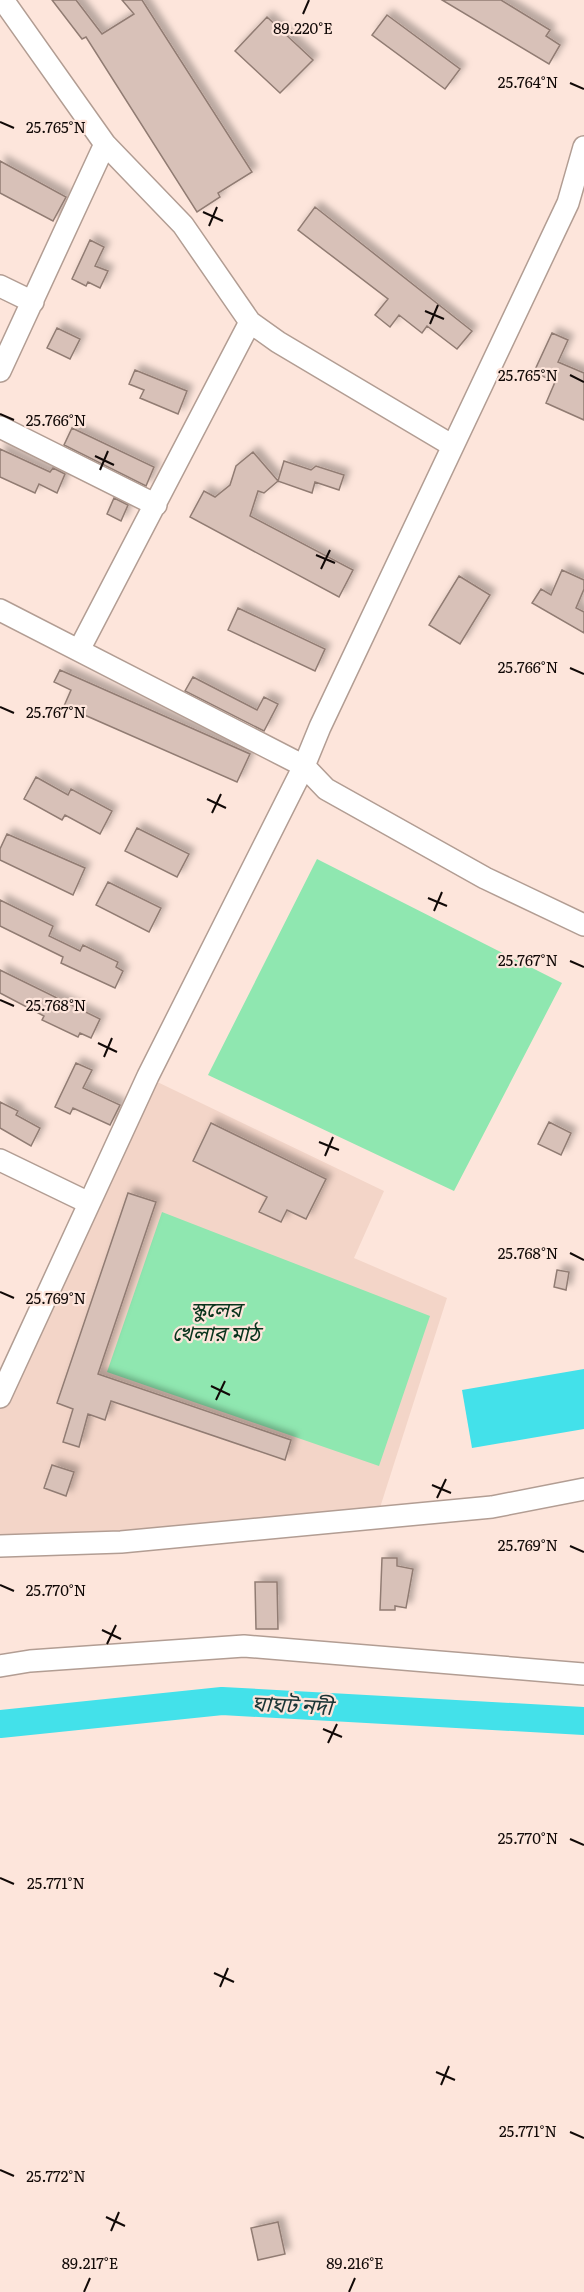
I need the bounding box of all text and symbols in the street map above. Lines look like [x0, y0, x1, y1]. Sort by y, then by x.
text: 89.220°E [273, 16, 333, 39]
text: 25.764°N [498, 70, 558, 93]
text: 25.765°N [26, 115, 86, 138]
text: 25.765°N [498, 363, 558, 386]
text: 25.766°N [26, 408, 86, 431]
text: 25.766°N [498, 655, 558, 678]
text: 25.767°N [26, 700, 86, 723]
text: 25.767°N [498, 948, 558, 971]
text: 25.768°N [26, 993, 86, 1016]
text: 25.768°N [498, 1241, 558, 1264]
text: 25.769°N [26, 1286, 86, 1309]
park label: স্কুলের খেলার মাঠ [172, 1292, 264, 1347]
text: 25.769°N [498, 1533, 558, 1556]
text: 25.770°N [26, 1578, 86, 1601]
water label: ঘাঘট নদী [251, 1685, 337, 1722]
text: 25.770°N [498, 1826, 558, 1849]
text: 25.771°N [27, 1871, 85, 1894]
text: 25.771°N [499, 2119, 557, 2142]
text: 25.772°N [26, 2164, 86, 2187]
text: 89.217°E [62, 2251, 118, 2274]
text: 89.216°E [326, 2251, 384, 2274]

